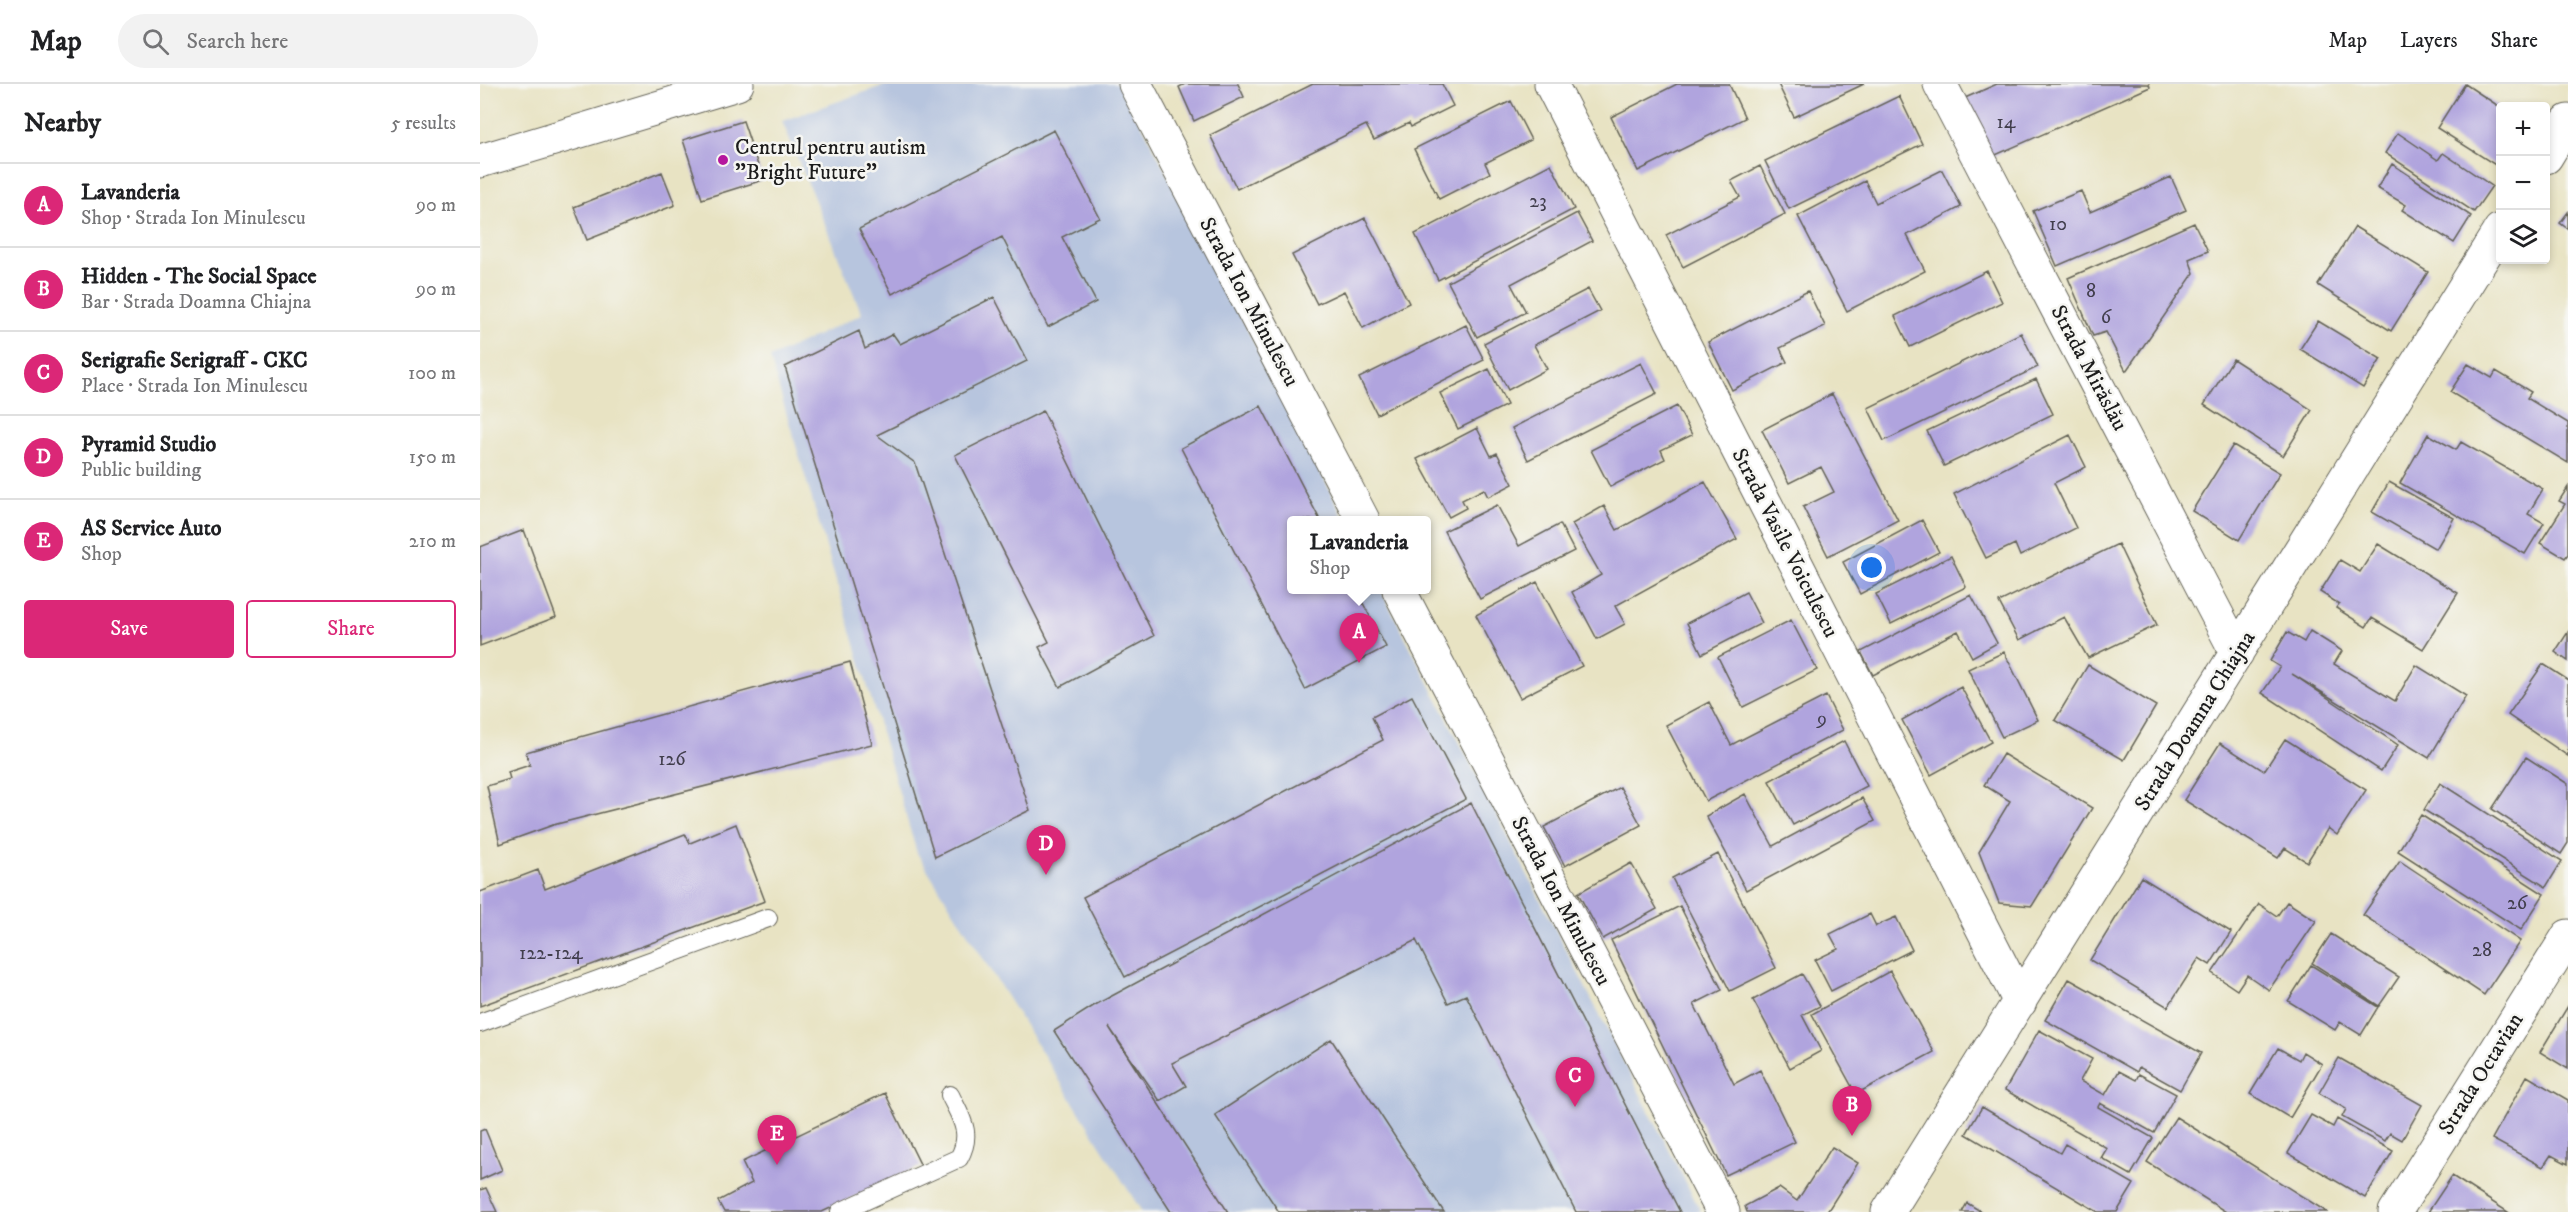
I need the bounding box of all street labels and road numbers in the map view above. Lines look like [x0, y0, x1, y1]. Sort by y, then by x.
street label: Strada Ion Minulescu [1193, 213, 1305, 391]
street label: Strada Mirăslău [2045, 301, 2133, 435]
street label: Strada Vasile Voiculescu [1726, 444, 1844, 642]
street label: Strada Doamna Chiajna [2129, 626, 2262, 816]
street label: Strada Ion Minulescu [1505, 812, 1617, 990]
street label: Strada Octavian [2433, 1008, 2529, 1140]

